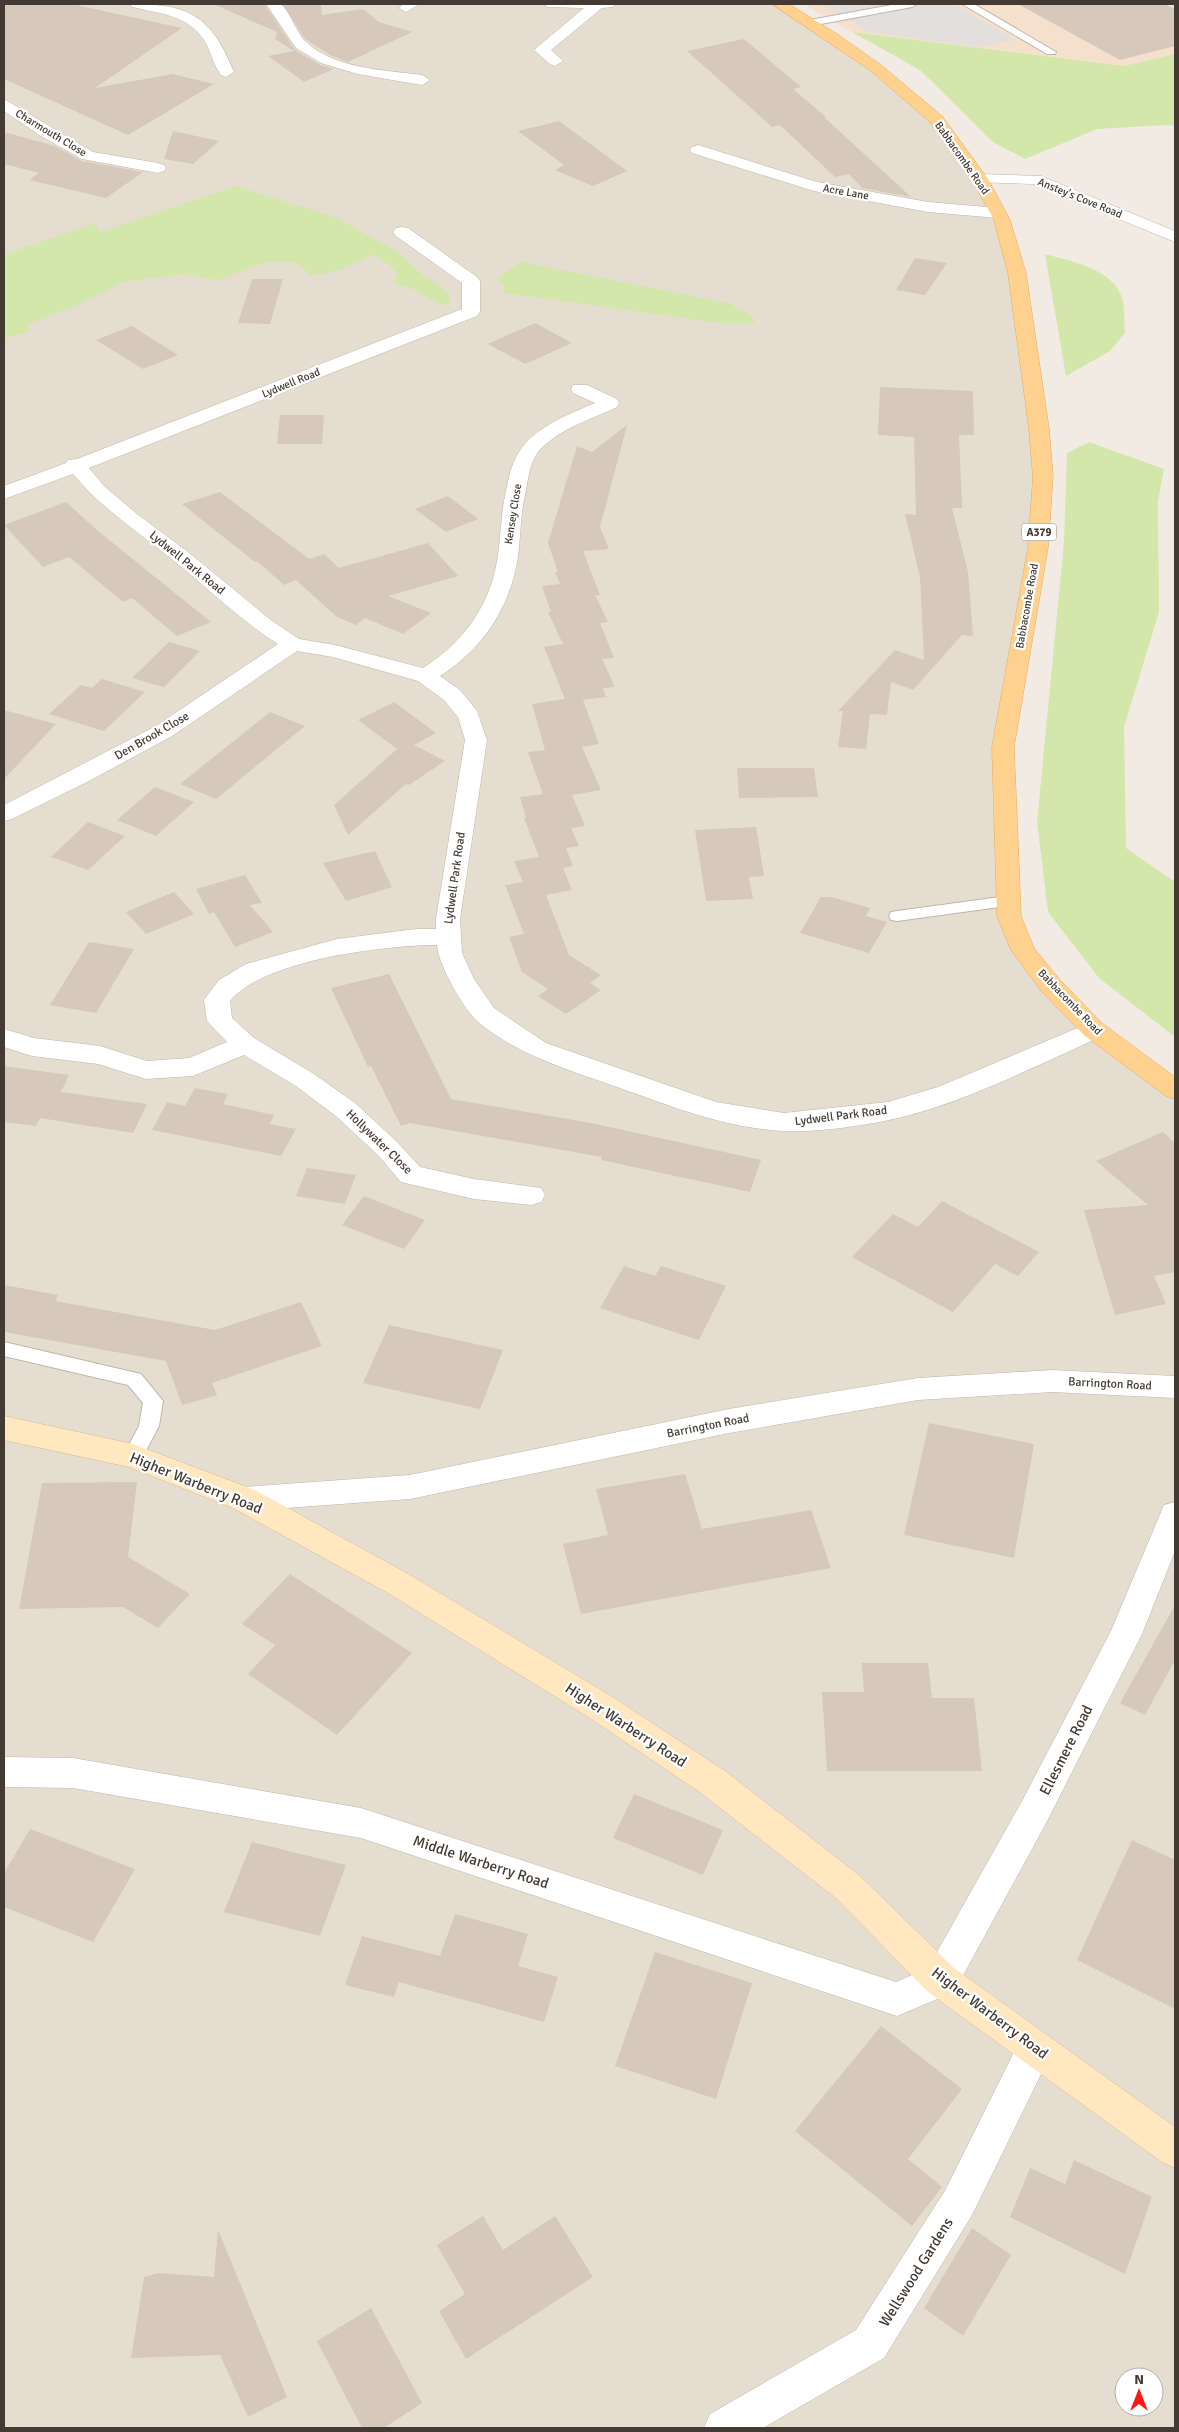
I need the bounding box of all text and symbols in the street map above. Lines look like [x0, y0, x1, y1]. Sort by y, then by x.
street label: Charmouth Close [13, 107, 89, 159]
street label: Babbacombe Road [932, 119, 992, 197]
street label: Anstey's Cove Road [1036, 175, 1124, 221]
street label: Acre Lane [822, 182, 870, 202]
street label: Lydwell Road [260, 365, 322, 401]
street label: Kensey Close [502, 483, 524, 545]
road number: A379 [1022, 524, 1056, 540]
street label: Lydwell Park Road [146, 528, 228, 598]
street label: Babbacombe Road [1013, 562, 1041, 650]
street label: Den Brook Close [112, 709, 192, 763]
street label: Lydwell Park Road [441, 831, 469, 925]
street label: Babbacombe Road [1035, 966, 1105, 1038]
street label: Lydwell Park Road [794, 1103, 888, 1129]
street label: Hollywater Close [343, 1107, 415, 1177]
street label: Barrington Road [1068, 1374, 1152, 1394]
street label: Barrington Road [665, 1411, 751, 1441]
street label: Higher Warberry Road [127, 1448, 265, 1518]
street label: Higher Warberry Road [562, 1679, 690, 1771]
street label: Ellesmere Road [1036, 1702, 1096, 1798]
street label: Middle Warberry Road [411, 1832, 551, 1892]
street label: Higher Warberry Road [928, 1963, 1052, 2063]
street label: Wellswood Gardens [875, 2214, 957, 2330]
north arrow [1114, 2367, 1164, 2417]
text: N [1134, 2371, 1144, 2388]

